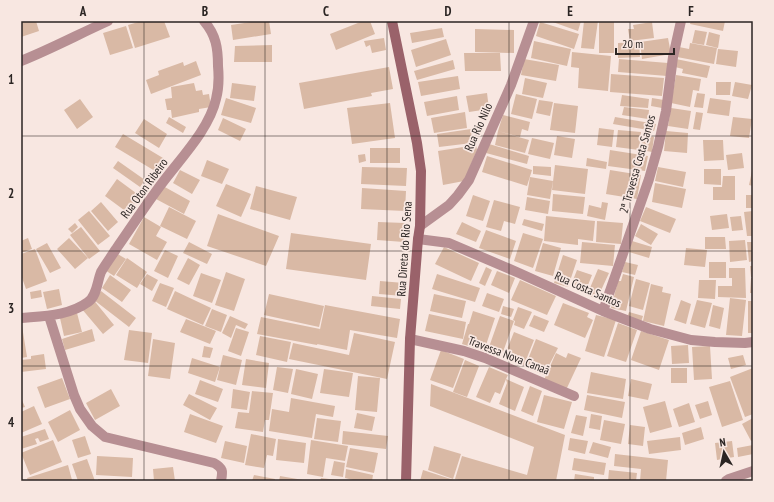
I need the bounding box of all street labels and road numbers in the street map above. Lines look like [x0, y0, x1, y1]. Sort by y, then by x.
street label: Rua Rio Nilo [461, 100, 495, 154]
street label: 2ª Travessa Costa Santos [616, 113, 658, 215]
street label: Rua Oton Ribeiro [117, 155, 171, 221]
street label: Rua Direta do Rio Sena [393, 201, 415, 297]
street label: Rua Costa Santos [553, 268, 623, 310]
street label: Travessa Nova Canaã [466, 333, 552, 377]

